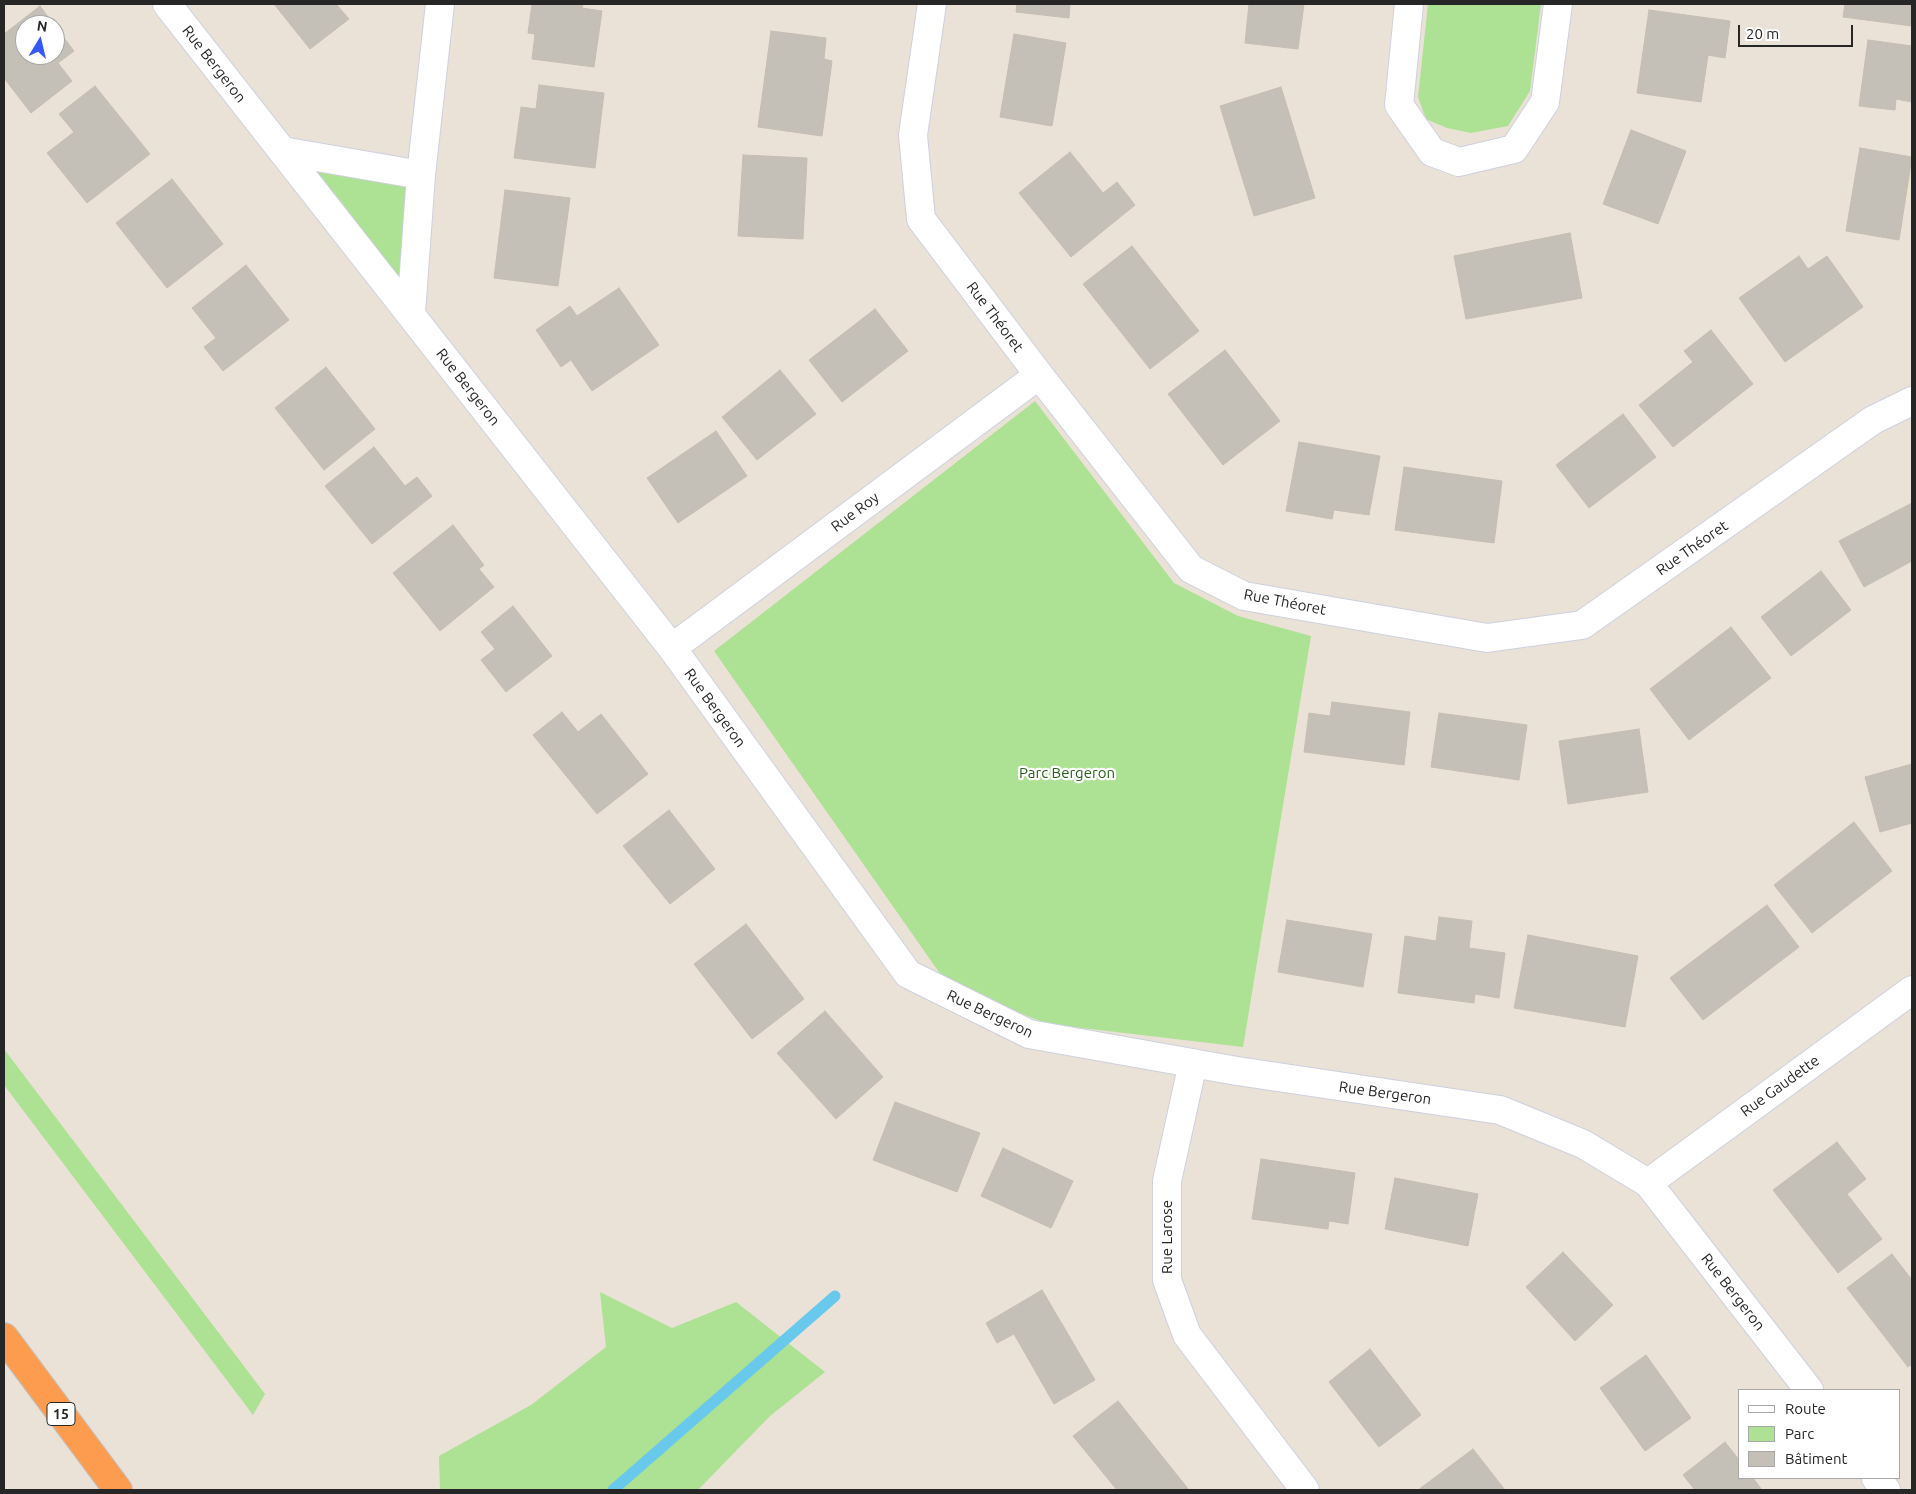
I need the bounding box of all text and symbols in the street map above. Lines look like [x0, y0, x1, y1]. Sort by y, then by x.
north arrow [15, 15, 65, 65]
scale bar [1741, 15, 1856, 47]
text: N [36, 17, 49, 35]
street label: Rue Bergeron [178, 22, 250, 106]
text: 20 m [1746, 25, 1779, 42]
street label: Rue Théoret [963, 278, 1027, 356]
street label: Rue Bergeron [432, 345, 504, 429]
street label: Rue Roy [828, 488, 882, 536]
street label: Rue Théoret [1653, 517, 1731, 579]
street label: Rue Théoret [1242, 585, 1328, 619]
street label: Rue Bergeron [680, 665, 750, 751]
park label: Parc Bergeron [1019, 764, 1115, 782]
street label: Rue Bergeron [944, 986, 1036, 1042]
street label: Rue Gaudette [1737, 1051, 1823, 1121]
street label: Rue Bergeron [1338, 1078, 1432, 1108]
street label: Rue Larose [1158, 1200, 1176, 1274]
street label: Rue Bergeron [1697, 1250, 1769, 1334]
legend [1738, 1389, 1901, 1479]
text: Route [1785, 1400, 1826, 1417]
road number: 15 [47, 1402, 75, 1426]
text: Parc [1785, 1425, 1814, 1442]
text: Bâtiment [1785, 1450, 1847, 1467]

